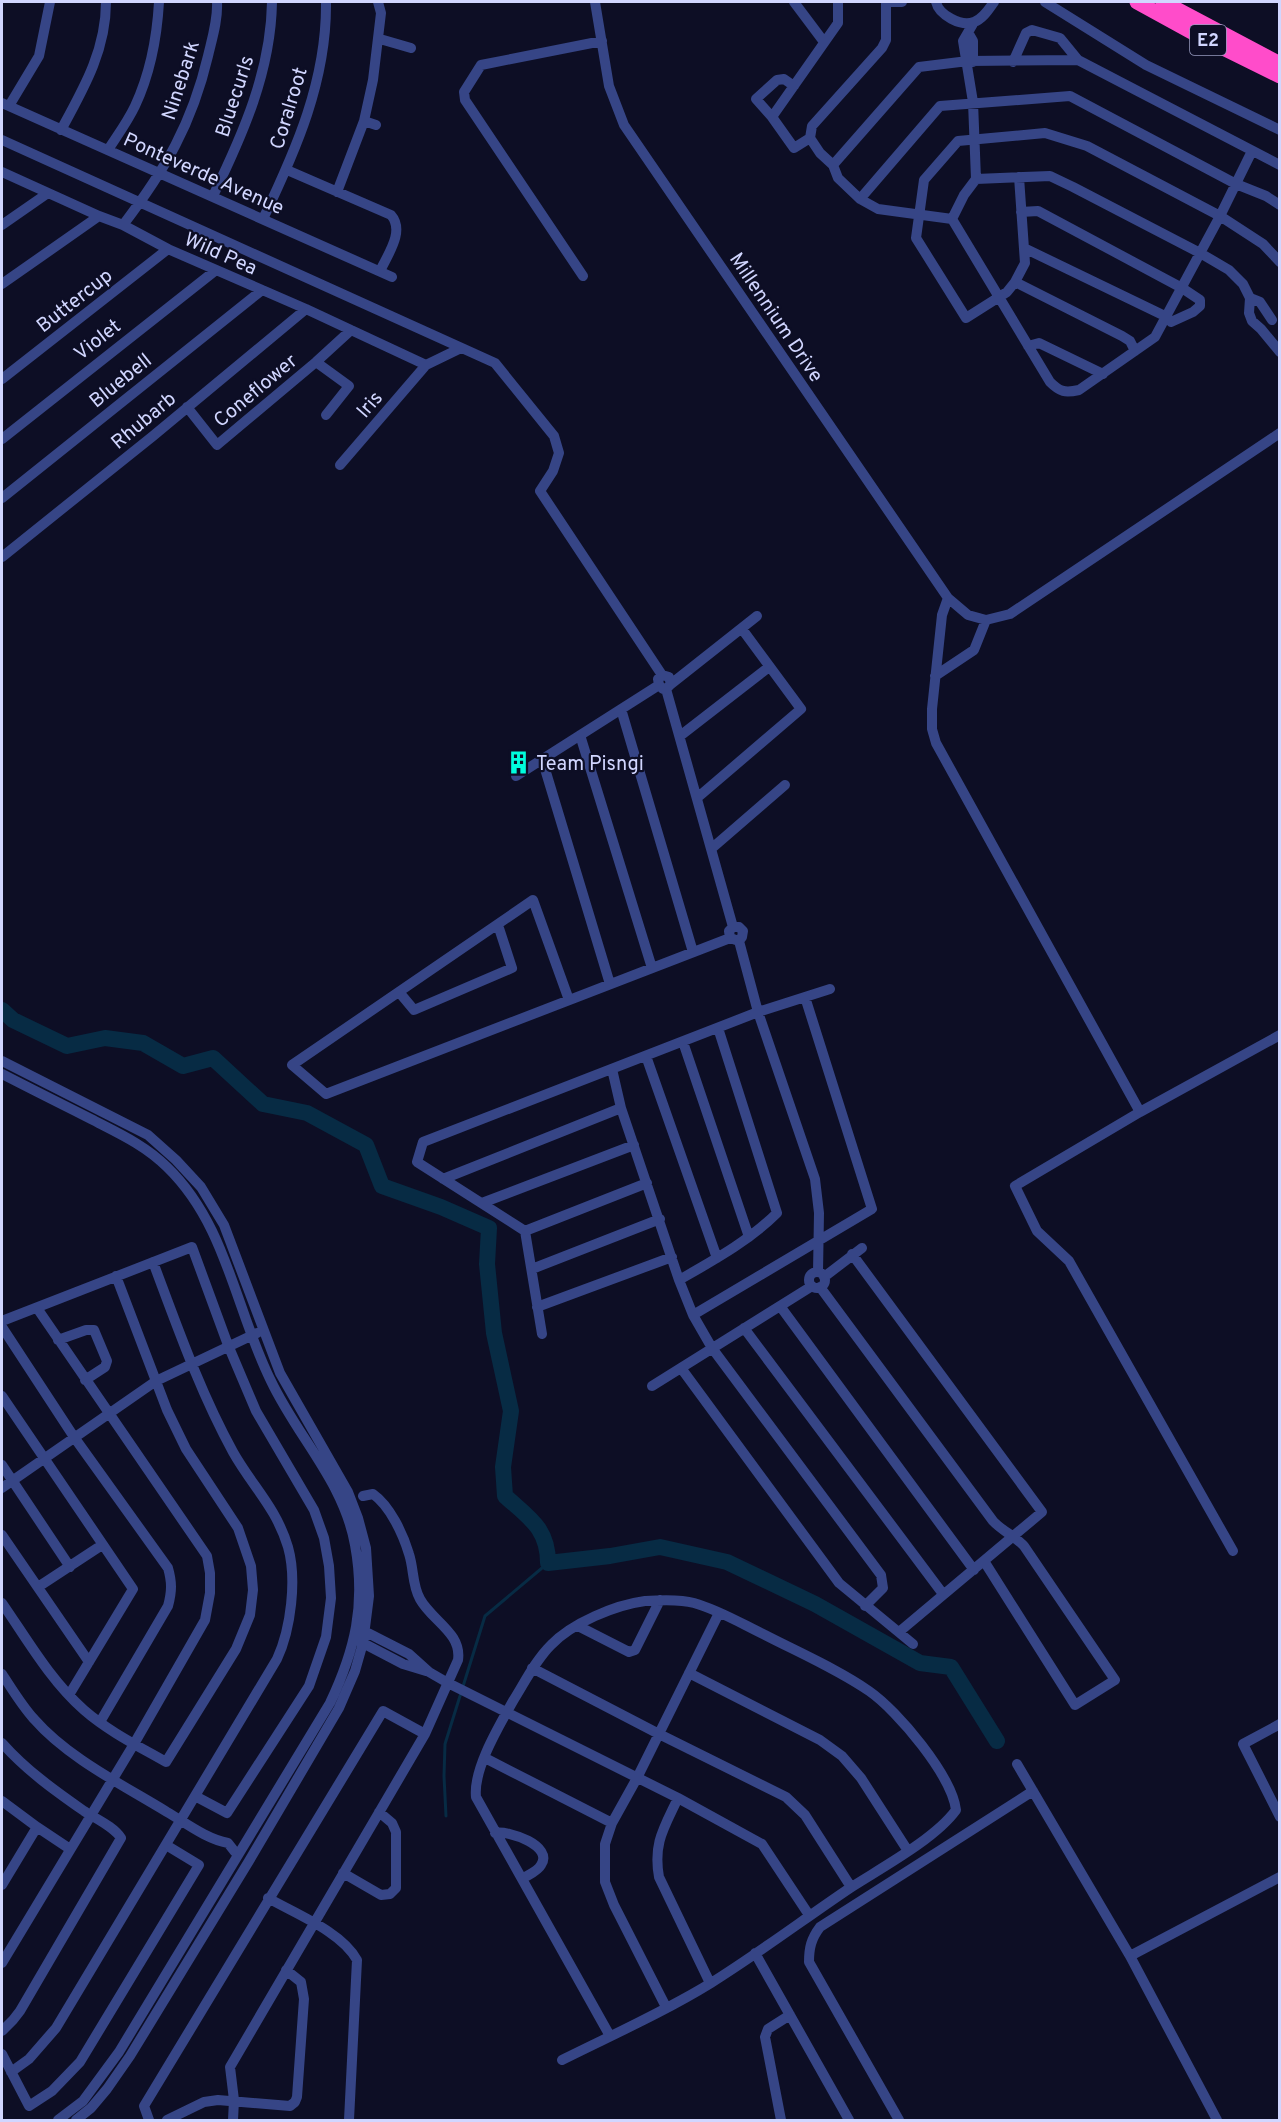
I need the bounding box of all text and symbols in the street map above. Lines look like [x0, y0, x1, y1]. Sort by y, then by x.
road number: E2 [1190, 25, 1226, 55]
street label: Ninebark [157, 38, 207, 124]
street label: Bluecurls [211, 53, 261, 141]
street label: Coralroot [265, 64, 315, 153]
street label: Ponteverde Avenue [119, 128, 288, 222]
street label: Wild Pea [180, 227, 261, 282]
street label: Millennium Drive [722, 248, 828, 388]
street label: Buttercup [32, 264, 119, 339]
street label: Violet [69, 314, 127, 367]
street label: Bluebell [85, 348, 158, 415]
street label: Coneflower [209, 349, 304, 434]
street label: Iris [352, 386, 389, 424]
street label: Rhubarb [106, 387, 182, 456]
building icon: Team Pisngi [505, 750, 531, 776]
place label: Team Pisngi [536, 752, 644, 778]

